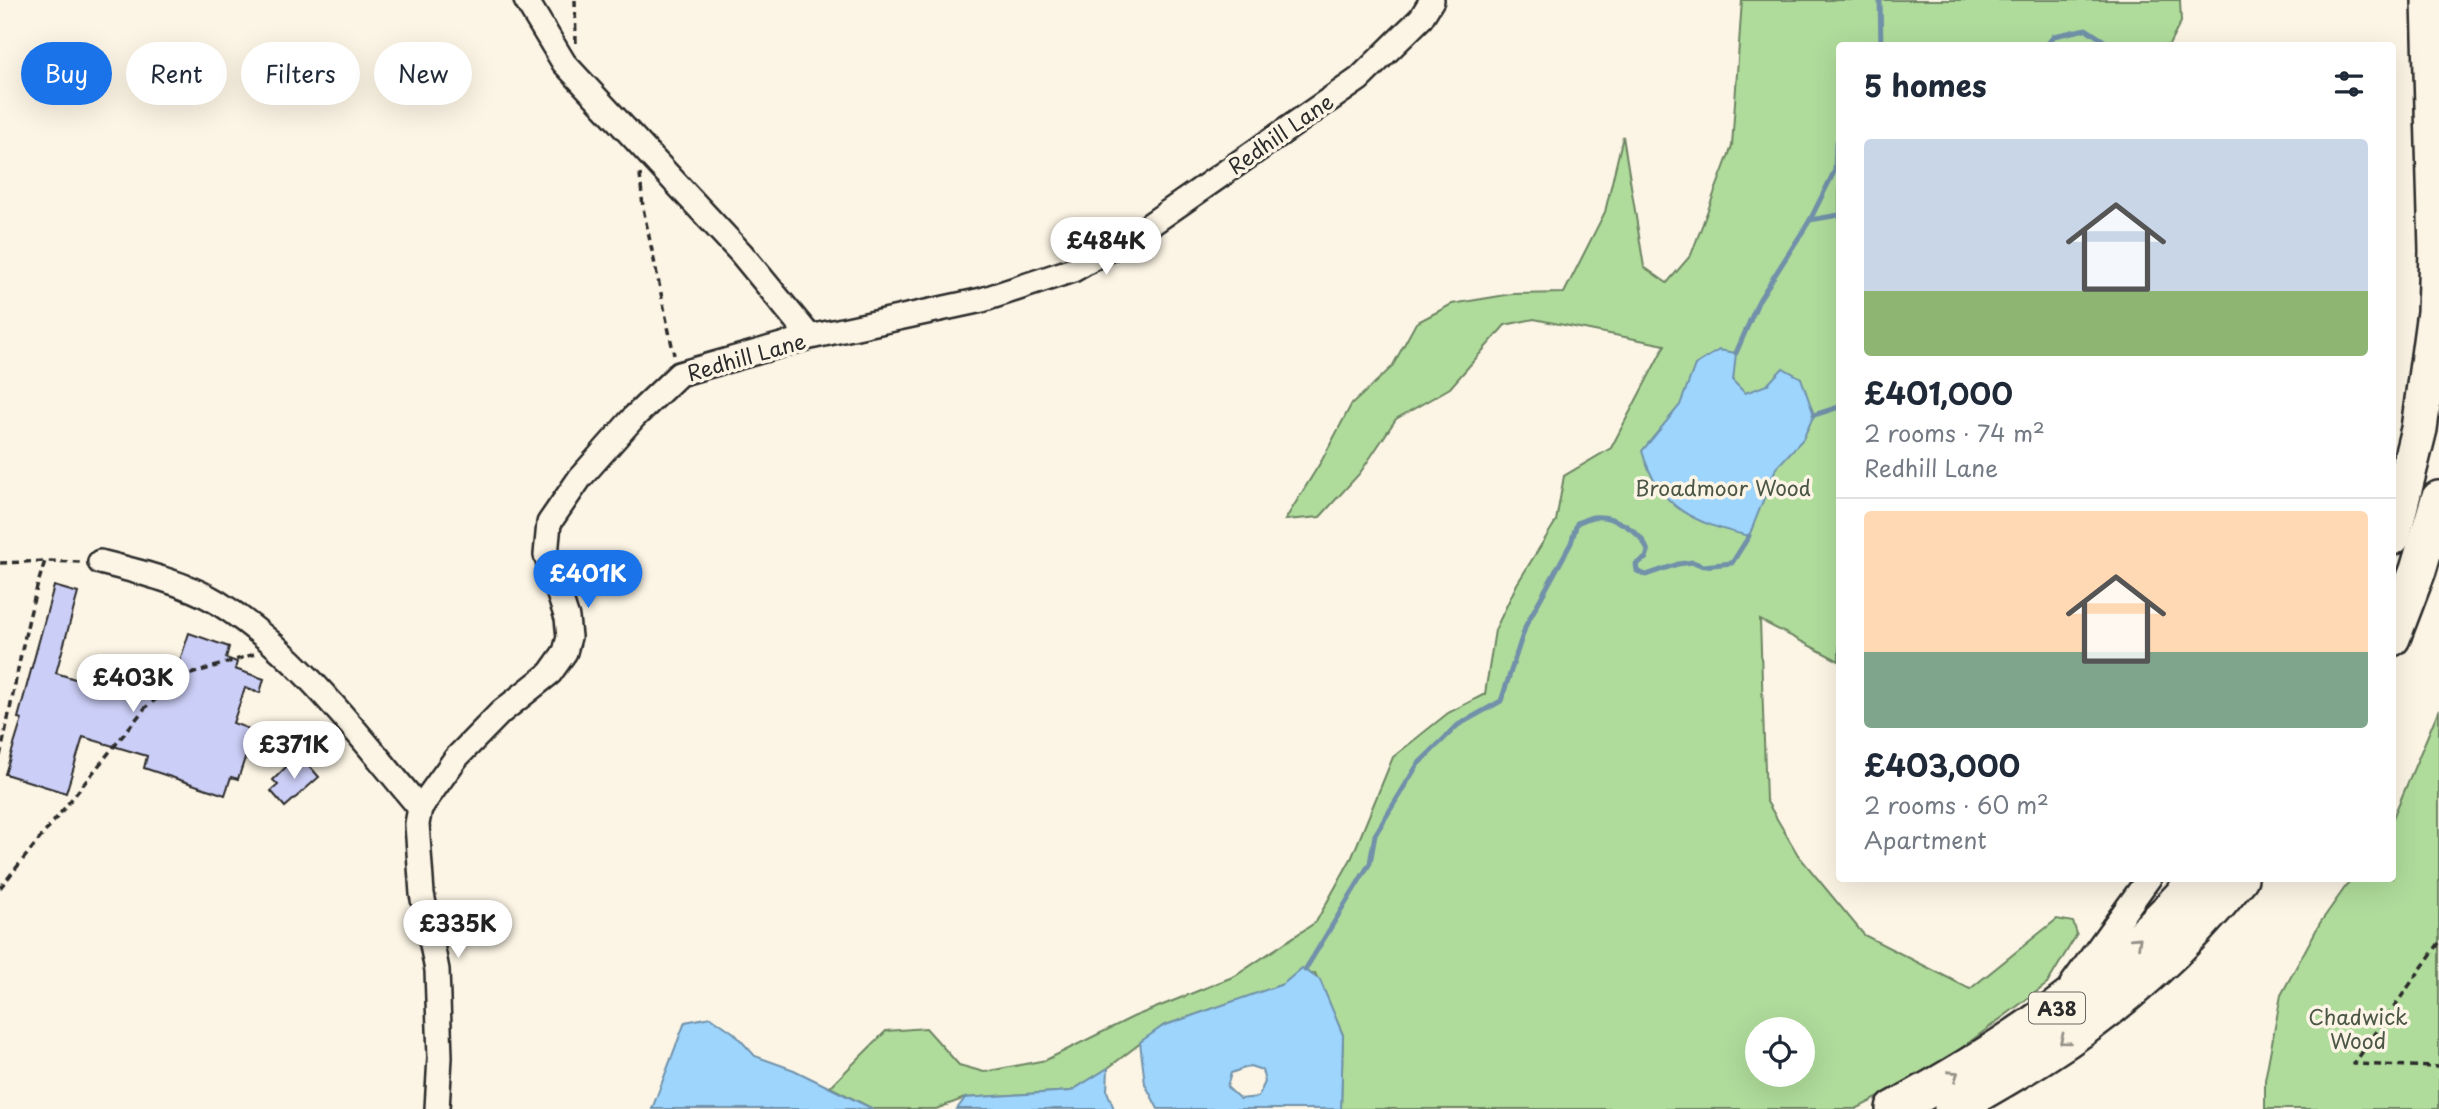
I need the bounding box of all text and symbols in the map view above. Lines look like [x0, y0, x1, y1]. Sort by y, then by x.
chip: Buy [21, 42, 112, 105]
chip: Rent [126, 42, 227, 105]
chip: Filters [241, 42, 360, 105]
chip: New [374, 42, 472, 105]
text: 5 homes [1864, 62, 1987, 107]
icon: filters [2330, 65, 2368, 103]
street label: Redhill Lane [1221, 85, 1339, 181]
icon: home [2053, 184, 2179, 310]
pin: £484K [1057, 218, 1155, 277]
text: £484K [1066, 222, 1146, 257]
street label: Redhill Lane [683, 324, 809, 388]
text: £401,000 [1864, 370, 2013, 415]
text: 2 rooms · 74 m² [1864, 415, 2045, 450]
text: Redhill Lane [1864, 450, 1998, 485]
park label: Broadmoor Wood [1635, 471, 1811, 503]
pin: £401K [539, 550, 637, 610]
text: £401K [549, 555, 627, 590]
icon: home [2053, 556, 2179, 682]
pin: £403K [84, 654, 182, 714]
text: £403K [93, 659, 173, 694]
pin: £371K [245, 722, 343, 781]
text: £371K [259, 726, 329, 761]
text: £403,000 [1864, 742, 2020, 787]
text: 2 rooms · 60 m² [1864, 787, 2049, 822]
text: Apartment [1864, 822, 1987, 857]
pin: £335K [409, 900, 507, 960]
text: £335K [419, 905, 497, 940]
one-way arrow [2128, 937, 2141, 949]
road number: A38 [2029, 992, 2085, 1024]
park label: Chadwick Wood [2308, 1000, 2408, 1056]
map controls [1745, 1017, 1815, 1087]
button: locate [1745, 1017, 1815, 1087]
one-way arrow [2059, 1032, 2072, 1045]
one-way arrow [1946, 1071, 1959, 1084]

